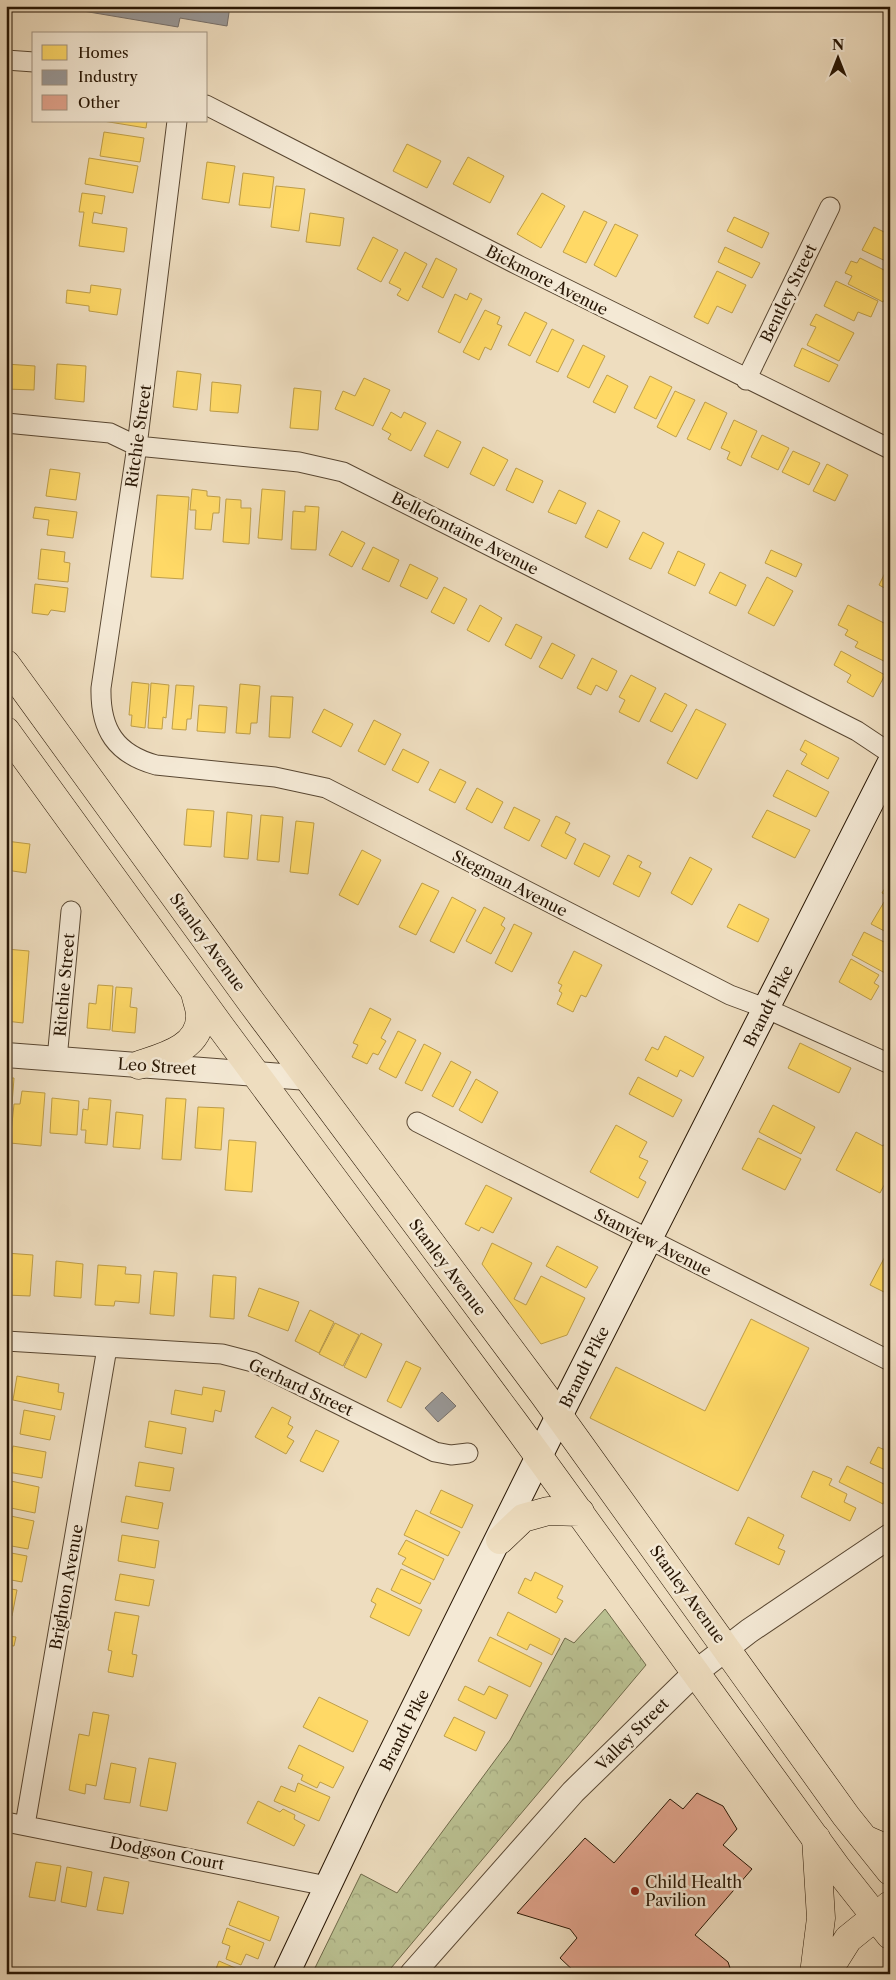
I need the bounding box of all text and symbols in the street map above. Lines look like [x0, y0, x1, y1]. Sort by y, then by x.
legend [32, 32, 208, 122]
north arrow [814, 32, 864, 82]
text: N [832, 36, 844, 54]
text: Homes [78, 43, 129, 62]
text: Industry [78, 67, 138, 86]
text: Other [78, 93, 121, 112]
street label: Bentley Street [756, 240, 821, 346]
street label: Bickmore Avenue [483, 241, 611, 319]
street label: Ritchie Street [121, 383, 155, 489]
street label: Bellefontaine Avenue [388, 487, 542, 579]
street label: Stegman Avenue [449, 845, 571, 921]
street label: Stanley Avenue [166, 889, 250, 995]
street label: Ritchie Street [50, 932, 79, 1038]
street label: Brandt Pike [739, 962, 797, 1050]
street label: Leo Street [117, 1053, 197, 1079]
street label: Stanview Avenue [591, 1204, 715, 1280]
street label: Stanley Avenue [405, 1215, 491, 1319]
street label: Brandt Pike [555, 1323, 613, 1411]
street label: Gerhard Street [246, 1354, 357, 1420]
street label: Brighton Avenue [45, 1523, 87, 1651]
street label: Stanley Avenue [646, 1541, 730, 1647]
street label: Brandt Pike [375, 1686, 433, 1774]
street label: Valley Street [591, 1693, 673, 1775]
street label: Dodgson Court [108, 1832, 226, 1874]
place label: Child Health Pavilion [645, 1872, 742, 1910]
marker: Child Health Pavilion [629, 1885, 641, 1897]

